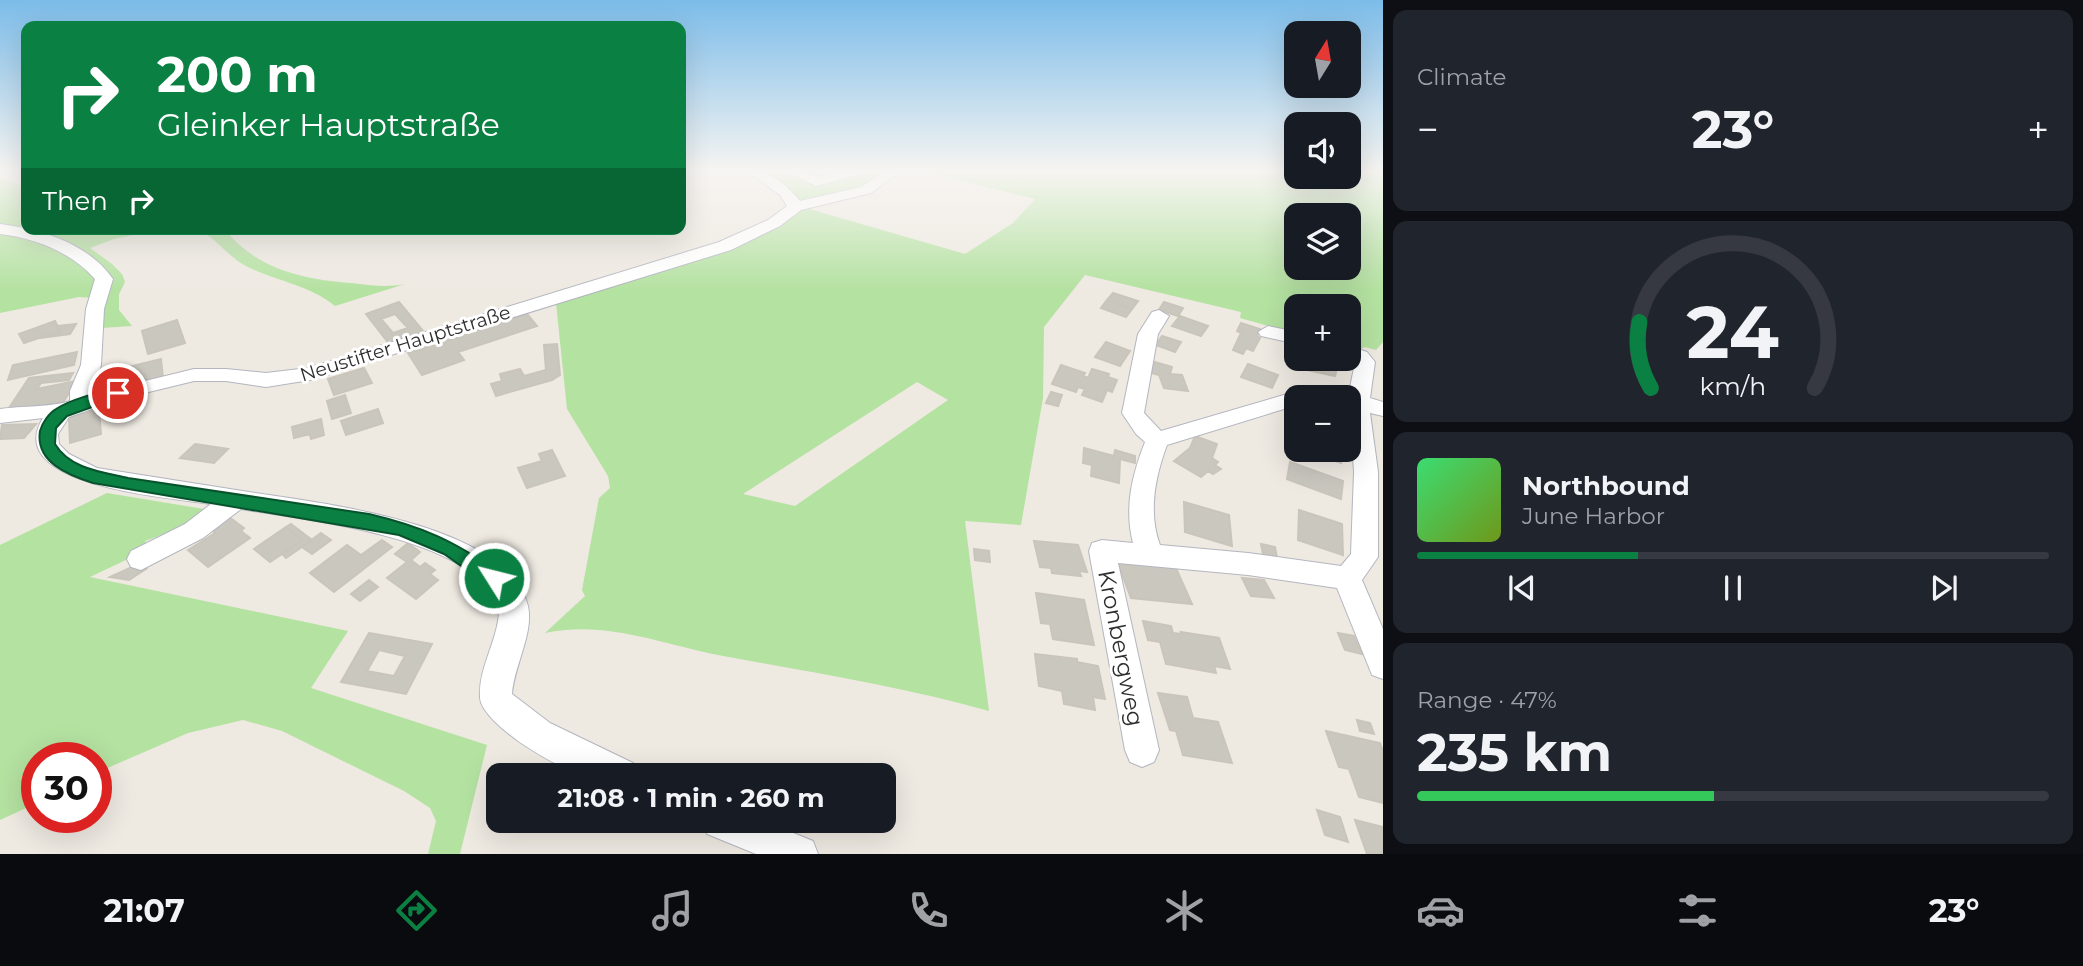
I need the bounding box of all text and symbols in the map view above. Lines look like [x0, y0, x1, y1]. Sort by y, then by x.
north arrow [1284, 21, 1362, 98]
map controls [1284, 21, 1361, 462]
text: 200 m [157, 45, 318, 104]
icon: right [42, 49, 133, 140]
text: Climate [1417, 63, 1506, 91]
text: 23° [1692, 98, 1774, 161]
text: Gleinker Hauptstraße [157, 105, 500, 144]
text: − [1417, 106, 1439, 153]
text: + [2027, 106, 2049, 153]
button: sound [1284, 112, 1361, 189]
icon: right [122, 182, 160, 220]
text: Then [42, 185, 108, 217]
button: layers [1284, 203, 1361, 280]
text: 24 [1687, 288, 1779, 376]
button: + [1284, 294, 1361, 371]
street label: Neustifter Hauptstraße [297, 300, 513, 386]
pin [88, 363, 148, 423]
text: km/h [1700, 370, 1766, 400]
icon: arrive [99, 374, 137, 412]
button: − [1284, 385, 1361, 462]
text: Northbound [1522, 470, 1690, 502]
text: June Harbor [1522, 502, 1665, 530]
position arrow [457, 541, 531, 615]
street label: Kronbergweg [1092, 567, 1150, 729]
icon: previous [1503, 569, 1541, 607]
icon: pause [1714, 569, 1752, 607]
icon: next [1925, 569, 1963, 607]
text: Range · 47% [1417, 686, 1557, 714]
text: 235 km [1417, 721, 1612, 784]
speed limit sign: 30 [21, 742, 112, 833]
text: 21:08 · 1 min · 260 m [557, 782, 825, 814]
icon: directions [392, 886, 441, 935]
icon: music [648, 886, 697, 935]
icon: phone [904, 886, 953, 935]
icon: climate [1160, 886, 1209, 935]
icon: car [1416, 886, 1465, 935]
icon: filters [1673, 886, 1722, 935]
text: 21:07 [104, 891, 185, 930]
text: 23° [1929, 891, 1979, 930]

